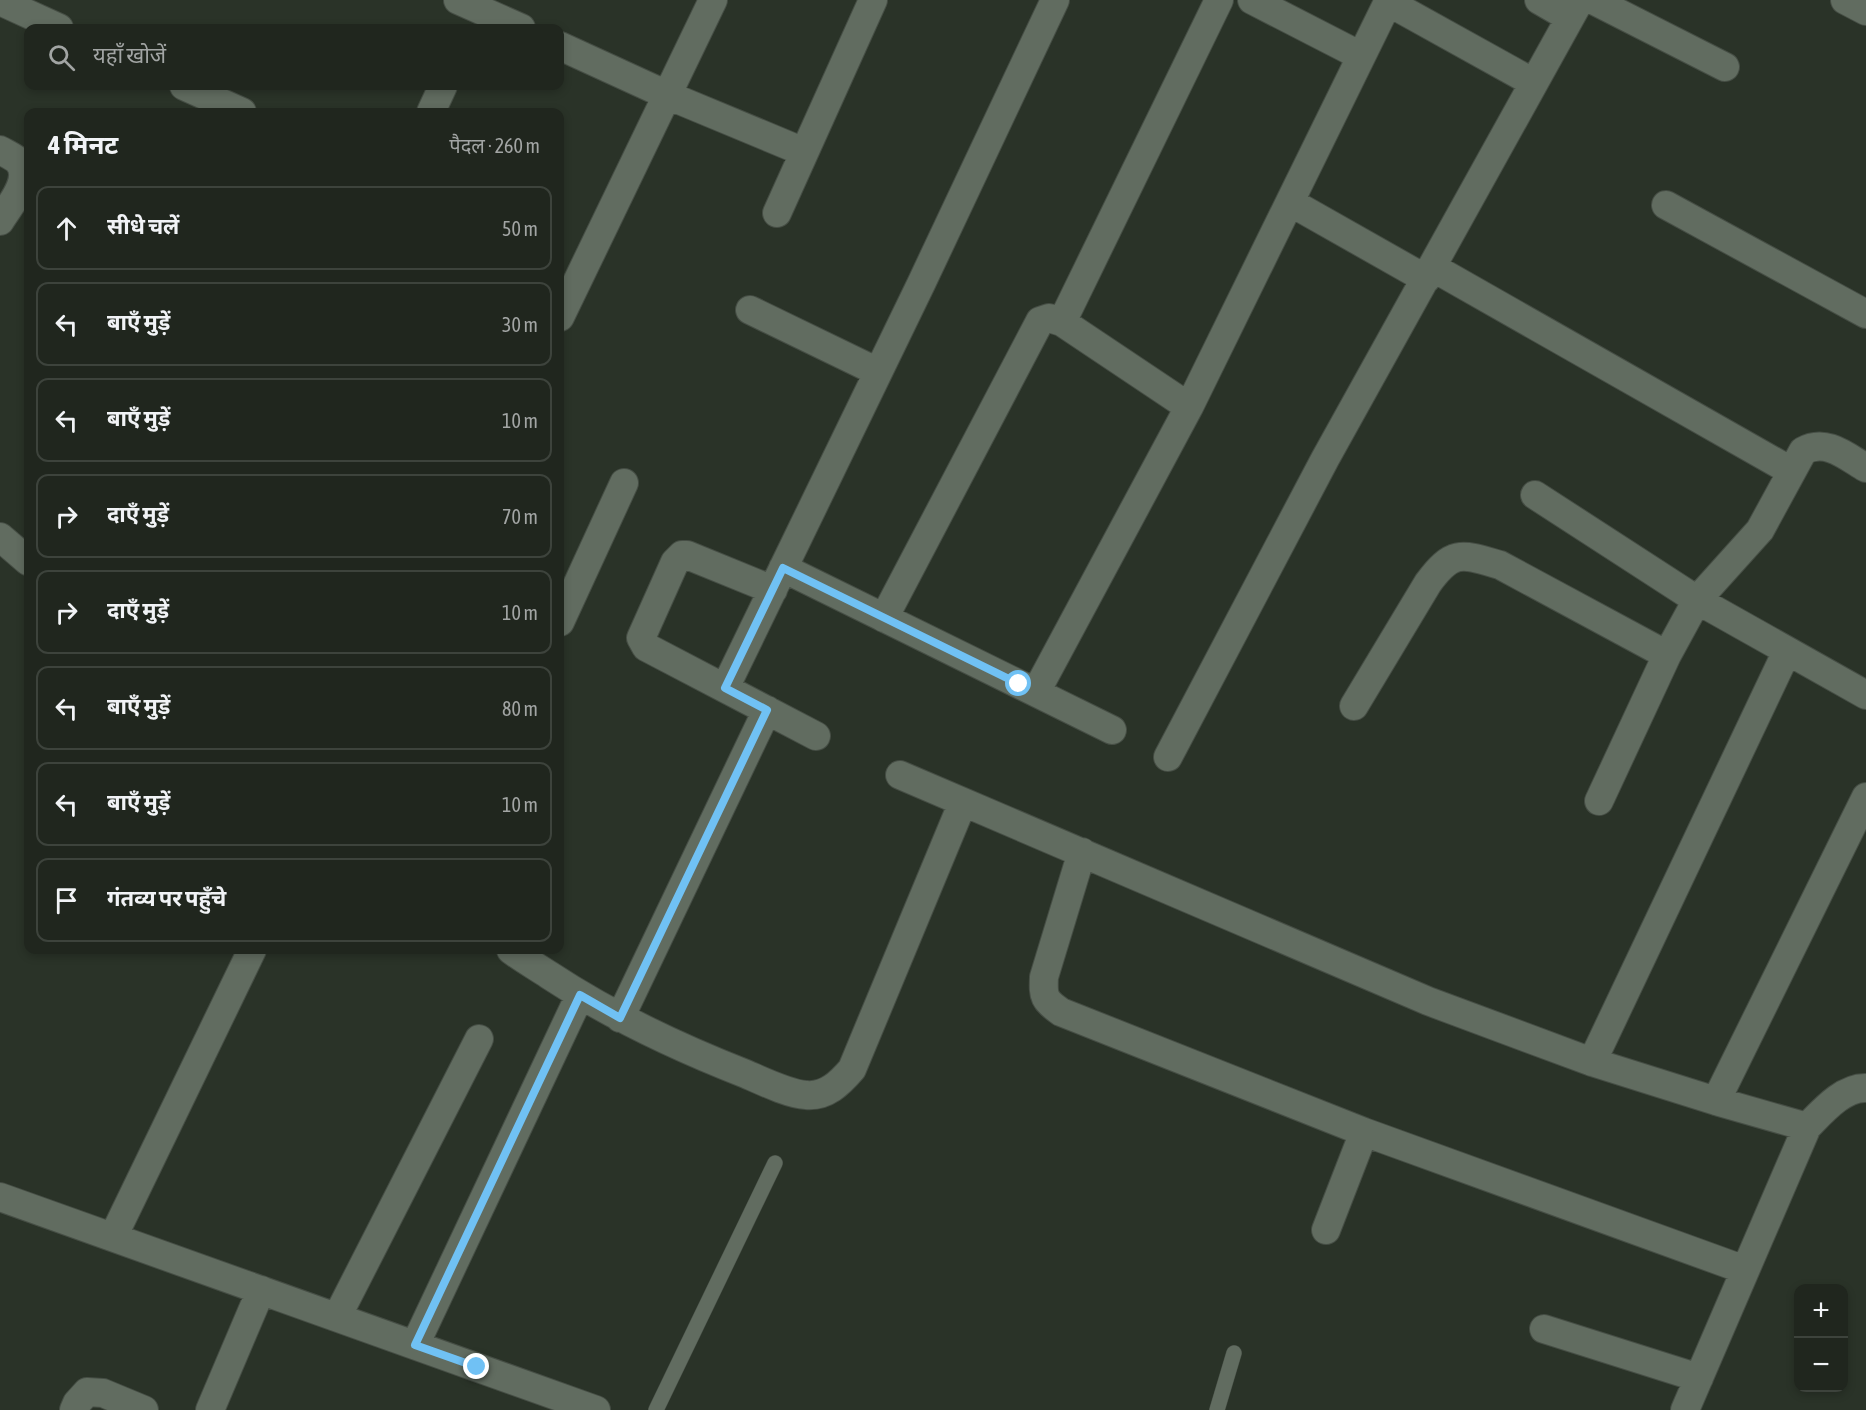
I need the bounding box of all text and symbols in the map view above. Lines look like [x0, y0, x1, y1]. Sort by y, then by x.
search box [24, 24, 564, 90]
icon: search [45, 41, 78, 74]
text: यहाँ खोजें [93, 42, 166, 68]
text: 4 मिनट [48, 130, 118, 160]
text: पैदल · 260 m [449, 134, 540, 157]
icon: ahead [50, 212, 83, 245]
text: सीधे चलें [107, 213, 179, 239]
text: 50 m [502, 217, 538, 240]
icon: left [50, 308, 83, 341]
text: बाएँ मुड़ें [107, 309, 170, 335]
text: 30 m [502, 313, 538, 336]
icon: left [50, 404, 83, 437]
text: बाएँ मुड़ें [107, 405, 170, 431]
text: 10 m [502, 409, 538, 432]
icon: right [50, 500, 83, 533]
text: दाएँ मुड़ें [107, 501, 169, 527]
text: 70 m [502, 505, 538, 528]
icon: right [50, 596, 83, 629]
text: दाएँ मुड़ें [107, 597, 169, 623]
text: 10 m [502, 601, 538, 624]
route start [1005, 670, 1031, 696]
icon: left [50, 692, 83, 725]
text: बाएँ मुड़ें [107, 693, 170, 719]
text: 80 m [502, 697, 538, 720]
icon: left [50, 788, 83, 821]
text: बाएँ मुड़ें [107, 789, 170, 815]
text: 10 m [502, 793, 538, 816]
icon: arrive [50, 884, 83, 917]
text: गंतव्य पर पहुँचे [107, 885, 226, 911]
map controls [1794, 1284, 1848, 1392]
button: + [1794, 1284, 1848, 1338]
button: − [1794, 1338, 1848, 1392]
route end [463, 1353, 489, 1379]

